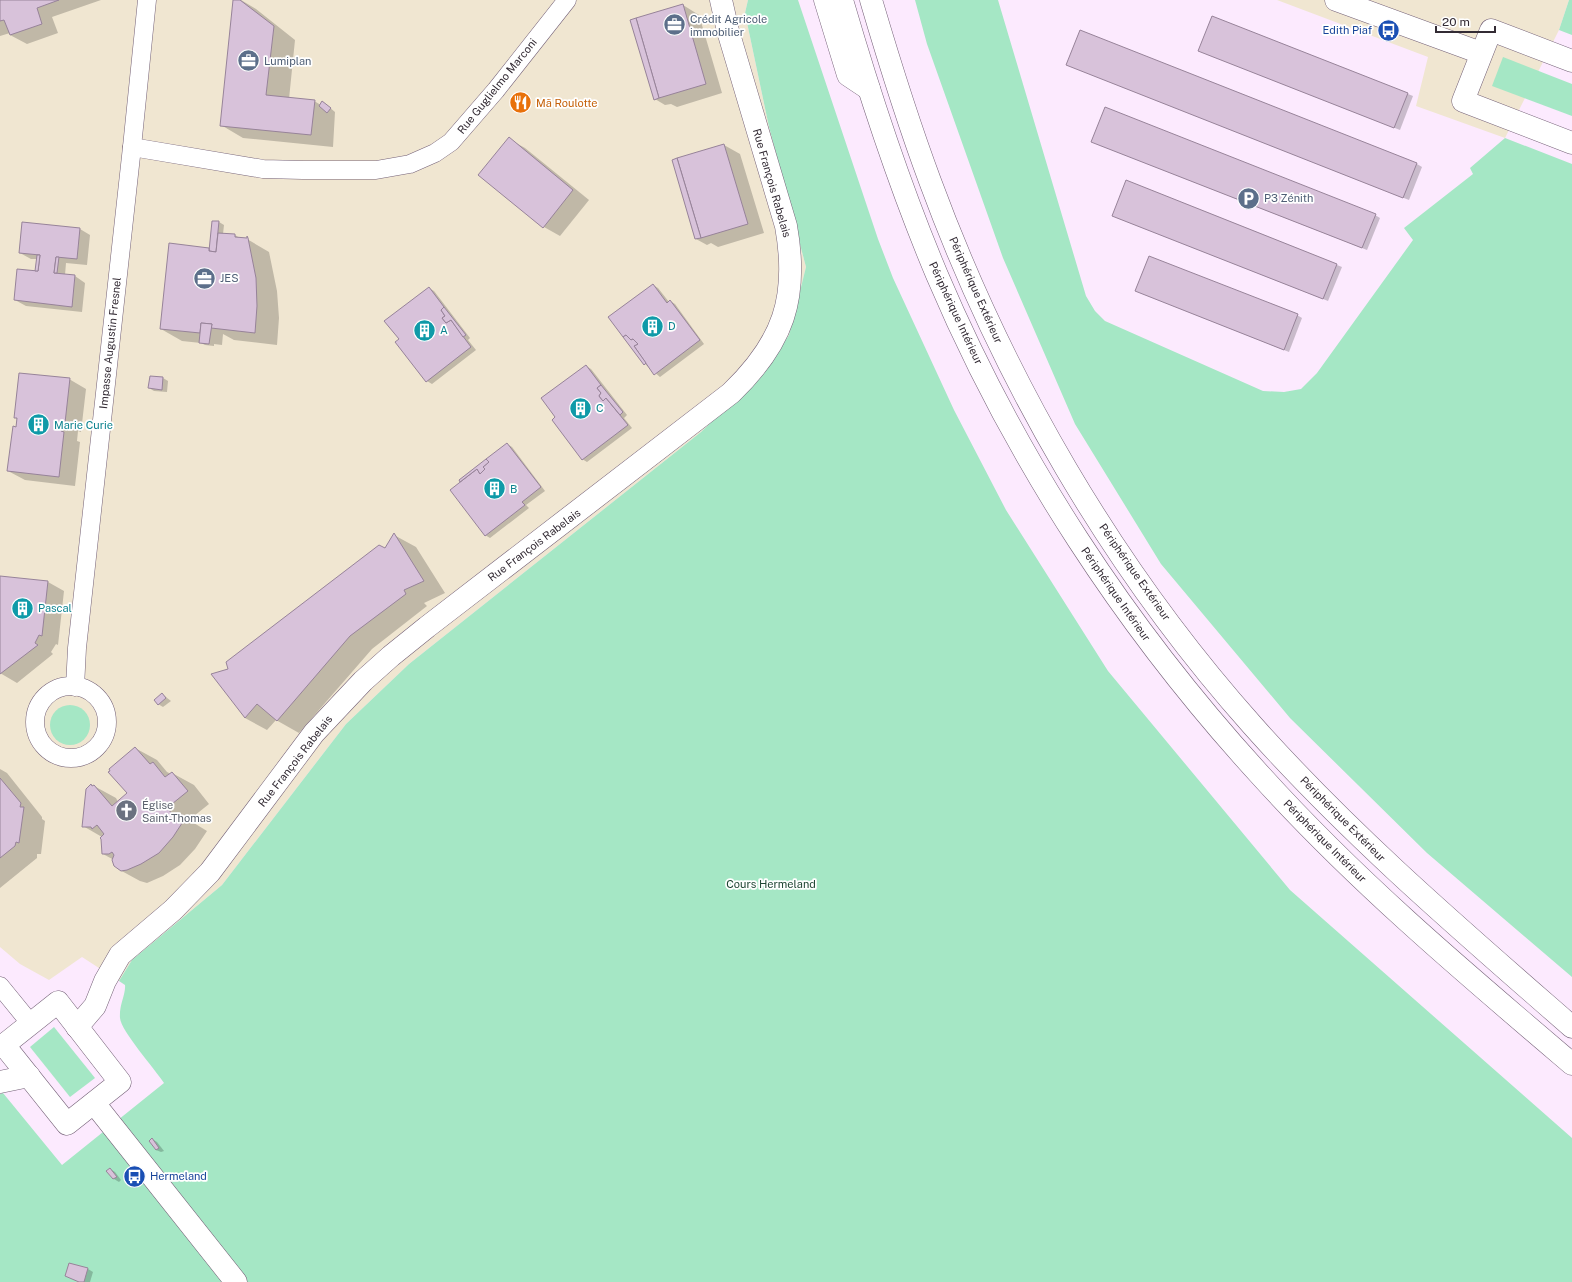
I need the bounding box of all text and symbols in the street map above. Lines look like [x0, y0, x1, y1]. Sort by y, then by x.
scale bar [1436, 8, 1495, 34]
office icon: Crédit Agricole immobilier [662, 12, 688, 38]
place label: Crédit Agricole immobilier [690, 13, 767, 38]
text: 20 m [1442, 15, 1470, 29]
bus stop icon: Edith Piaf [1375, 17, 1401, 43]
place label: Edith Piaf [1323, 24, 1373, 36]
street label: Rue Guglielmo Marconi [455, 36, 539, 136]
office icon: Lumiplan [235, 48, 261, 74]
place label: Lumiplan [264, 55, 311, 67]
restaurant icon: Mã Roulotte [507, 90, 533, 116]
place label: Mã Roulotte [536, 97, 598, 109]
street label: Rue François Rabelais [750, 127, 793, 239]
parking icon: P3 Zénith [1236, 185, 1262, 211]
place label: P3 Zénith [1264, 192, 1313, 204]
street label: Périphérique Extérieur [947, 235, 1005, 345]
street label: Périphérique Intérieur [927, 260, 985, 366]
office icon: JES [192, 265, 218, 291]
place label: JES [220, 272, 239, 284]
street label: Impasse Augustin Fresnel [97, 277, 123, 409]
building icon: D [639, 313, 665, 339]
building icon: A [412, 317, 438, 343]
place label: D [668, 320, 676, 332]
place label: A [440, 324, 448, 336]
building icon: C [568, 395, 594, 421]
place label: C [596, 402, 604, 414]
building icon: Marie Curie [26, 412, 52, 438]
place label: Marie Curie [54, 419, 113, 431]
building icon: B [482, 476, 508, 502]
place label: B [510, 483, 517, 495]
street label: Rue François Rabelais [485, 506, 584, 584]
street label: Périphérique Extérieur [1097, 521, 1173, 623]
street label: Périphérique Intérieur [1079, 545, 1153, 643]
building icon: Pascal [10, 595, 36, 621]
place label: Pascal [38, 602, 72, 614]
street label: Rue François Rabelais [256, 713, 335, 810]
street label: Périphérique Extérieur [1298, 774, 1388, 864]
street label: Périphérique Intérieur [1281, 797, 1369, 885]
church icon: Église Saint-Thomas [113, 798, 139, 824]
place label: Église Saint-Thomas [142, 798, 212, 824]
park label: Cours Hermeland [726, 878, 816, 890]
bus stop icon: Hermeland [122, 1163, 148, 1189]
place label: Hermeland [150, 1170, 207, 1182]

